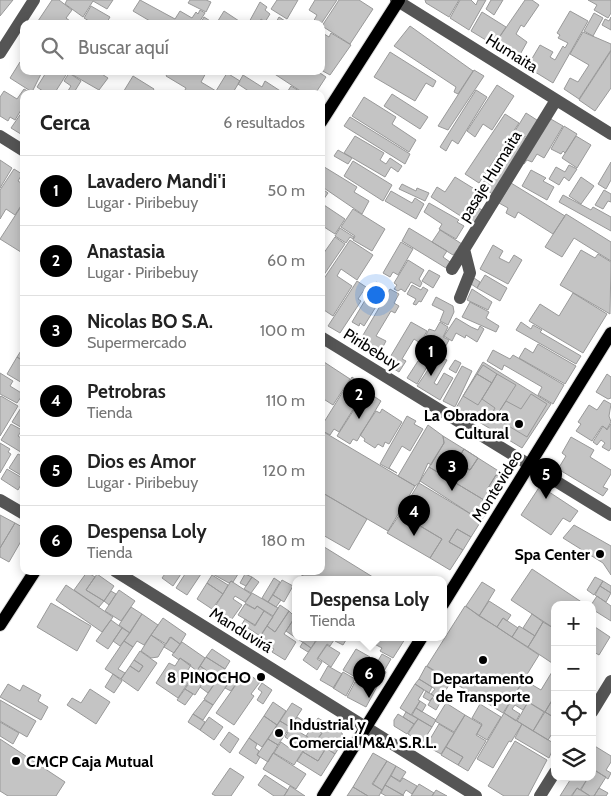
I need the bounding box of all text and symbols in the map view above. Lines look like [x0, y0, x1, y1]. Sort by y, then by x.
search box [20, 20, 325, 75]
street label: Humaita [483, 30, 542, 77]
icon: search [38, 34, 66, 62]
text: Buscar aquí [78, 36, 169, 59]
text: Cerca [40, 110, 90, 135]
text: 6 resultados [223, 113, 305, 132]
street label: pasaje Humaita [454, 127, 526, 225]
text: Lavadero Mandi'i [87, 170, 226, 193]
text: 1 [53, 181, 59, 200]
text: 50 m [268, 181, 305, 200]
text: Lugar · Piribebuy [87, 193, 198, 212]
text: Anastasia [87, 240, 165, 263]
text: 2 [52, 251, 60, 270]
text: 60 m [267, 251, 305, 270]
text: Lugar · Piribebuy [87, 263, 198, 282]
your location [363, 282, 389, 308]
text: Nicolas BO S.A. [87, 310, 213, 333]
text: 3 [52, 321, 60, 340]
text: 100 m [260, 321, 305, 340]
street label: Piribebuy [340, 324, 404, 374]
text: Supermercado [87, 333, 187, 352]
pin: 1 [415, 335, 447, 376]
pin: 2 [343, 378, 375, 419]
text: Petrobras [87, 380, 166, 403]
text: 4 [51, 391, 61, 410]
text: 110 m [266, 391, 305, 410]
text: Tienda [87, 403, 132, 422]
place label: La Obradora Cultural [424, 406, 509, 443]
marker: La Obradora Cultural [513, 418, 525, 430]
street label: Montevideo [467, 446, 527, 525]
text: Dios es Amor [87, 450, 196, 473]
pin: 3 [436, 450, 468, 491]
pin: 5 [530, 458, 562, 499]
text: 5 [52, 461, 60, 480]
text: 120 m [263, 461, 305, 480]
text: Lugar · Piribebuy [87, 473, 198, 492]
pin: 4 [398, 495, 430, 536]
text: Despensa Loly [87, 520, 207, 543]
text: 6 [52, 531, 61, 550]
text: 180 m [261, 531, 305, 550]
text: Tienda [87, 543, 132, 562]
place label: Spa Center [515, 545, 591, 564]
marker: Spa Center [594, 548, 606, 560]
popup [292, 576, 447, 641]
text: Despensa Loly [310, 588, 429, 611]
map controls [551, 601, 596, 781]
button: + [551, 601, 596, 646]
street label: Manduvirá [206, 603, 276, 657]
text: Tienda [310, 611, 355, 630]
button: − [551, 646, 596, 691]
marker: Departamento de Transporte [477, 654, 489, 666]
pin: 6 [353, 657, 385, 698]
place label: 8 PINOCHO [167, 668, 251, 687]
place label: Departamento de Transporte [432, 669, 534, 706]
marker: 8 PINOCHO [255, 671, 267, 683]
button: locate [551, 691, 596, 736]
place label: Industrial y Comercial M&A S.R.L. [289, 715, 437, 752]
marker: Industrial y Comercial M&A S.R.L. [273, 727, 285, 739]
button: layers [551, 736, 596, 781]
place label: CMCP Caja Mutual [26, 752, 153, 771]
marker: CMCP Caja Mutual [10, 755, 22, 767]

